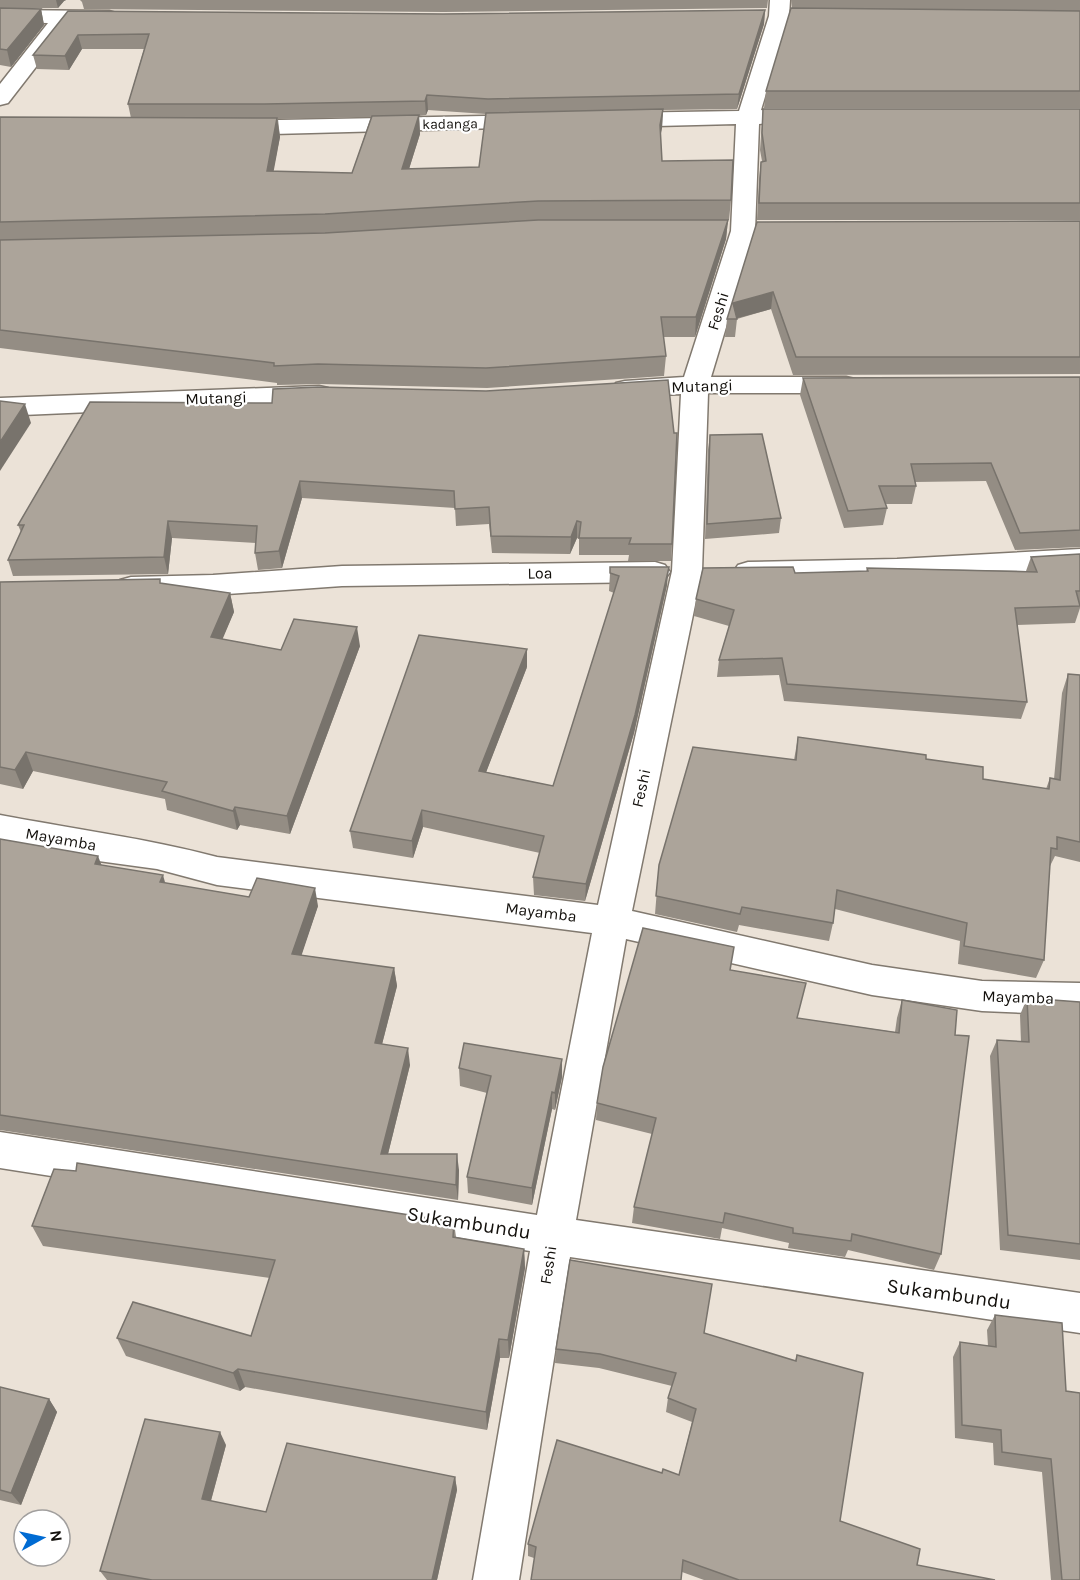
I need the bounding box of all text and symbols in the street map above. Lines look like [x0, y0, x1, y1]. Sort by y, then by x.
street label: kadanga [422, 115, 478, 133]
street label: Feshi [703, 290, 733, 332]
street label: Mutangi [671, 375, 733, 397]
street label: Mutangi [185, 387, 247, 409]
street label: Loa [527, 563, 553, 583]
street label: Feshi [628, 767, 654, 809]
street label: Mayamba [24, 823, 98, 855]
street label: Mayamba [504, 898, 578, 926]
street label: Mayamba [982, 986, 1054, 1008]
street label: Sukambundu [405, 1202, 533, 1244]
street label: Feshi [536, 1244, 560, 1286]
street label: Sukambundu [885, 1274, 1013, 1314]
north arrow [12, 1508, 72, 1568]
text: N [46, 1529, 67, 1543]

